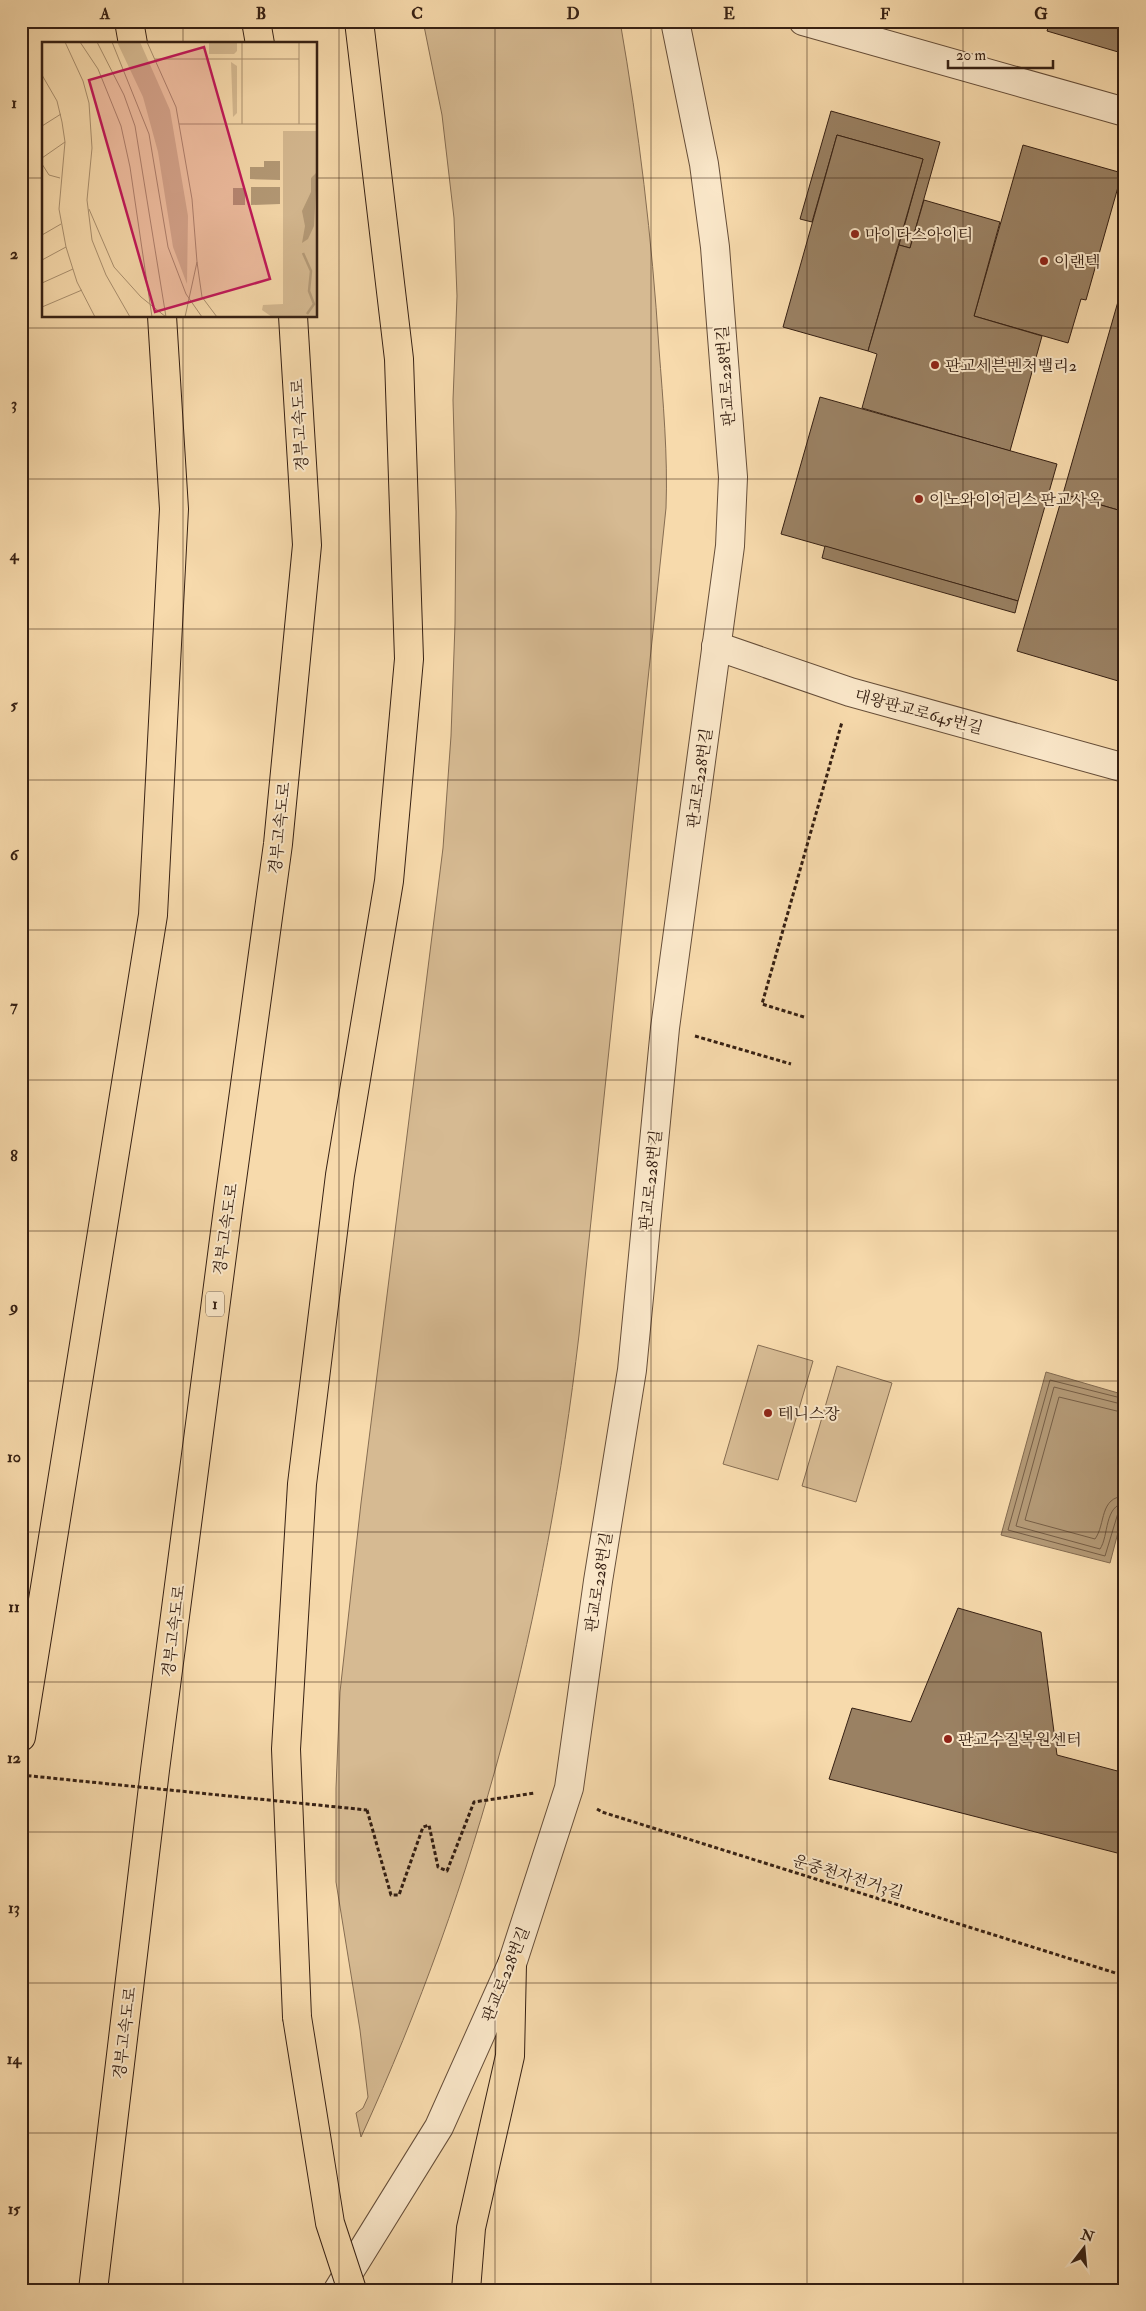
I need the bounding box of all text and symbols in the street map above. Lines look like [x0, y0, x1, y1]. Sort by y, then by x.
text: A [99, 4, 111, 24]
text: B [256, 4, 266, 24]
text: C [411, 4, 423, 24]
text: D [566, 4, 580, 24]
text: E [723, 4, 735, 24]
text: F [880, 4, 890, 24]
text: G [1034, 4, 1048, 24]
scale bar [948, 38, 1054, 70]
inset map [42, 42, 318, 318]
text: 20 m [956, 46, 986, 65]
text: 1 [11, 93, 17, 113]
place label: 마이다스아이티 [865, 225, 973, 245]
marker: 마이다스아이티 [849, 228, 861, 240]
text: 2 [10, 244, 18, 264]
place label: 이랜텍 [1054, 252, 1100, 272]
marker: 이랜텍 [1038, 255, 1050, 267]
street label: 판교로228번길 [712, 325, 739, 427]
place label: 판교세븐벤처밸리2 [945, 356, 1077, 376]
marker: 판교세븐벤처밸리2 [929, 359, 941, 371]
street label: 경부고속도로 [288, 378, 312, 472]
text: 3 [11, 394, 17, 414]
place label: 이노와이어리스 판교사옥 [929, 490, 1103, 510]
marker: 이노와이어리스 판교사옥 [913, 493, 925, 505]
text: 4 [9, 545, 20, 565]
street label: 대왕판교로645번길 [852, 685, 985, 739]
text: 5 [10, 695, 18, 715]
street label: 판교로228번길 [683, 727, 717, 830]
street label: 경부고속도로 [265, 780, 295, 875]
text: 6 [10, 845, 20, 865]
text: 7 [10, 996, 18, 1016]
street label: 판교로228번길 [636, 1129, 666, 1231]
text: 8 [10, 1146, 18, 1166]
street label: 경부고속도로 [210, 1181, 242, 1276]
road number: 1 [206, 1292, 224, 1316]
text: 9 [8, 1297, 18, 1317]
place label: 테니스장 [778, 1404, 840, 1424]
marker: 테니스장 [762, 1407, 774, 1419]
text: 10 [7, 1447, 21, 1467]
street label: 판교로228번길 [581, 1531, 617, 1634]
street label: 경부고속도로 [158, 1583, 190, 1678]
text: 11 [8, 1597, 20, 1617]
place label: 판교수질복원센터 [958, 1730, 1082, 1750]
marker: 판교수질복원센터 [942, 1733, 954, 1745]
text: 12 [7, 1748, 21, 1768]
street label: 운중천자전거3길 [790, 1851, 905, 1903]
text: 13 [8, 1898, 20, 1918]
street label: 판교로228번길 [478, 1924, 534, 2025]
street label: 경부고속도로 [109, 1985, 141, 2080]
text: 14 [7, 2049, 23, 2069]
text: 15 [8, 2199, 21, 2219]
north arrow [1058, 2224, 1108, 2274]
text: N [1078, 2226, 1096, 2246]

